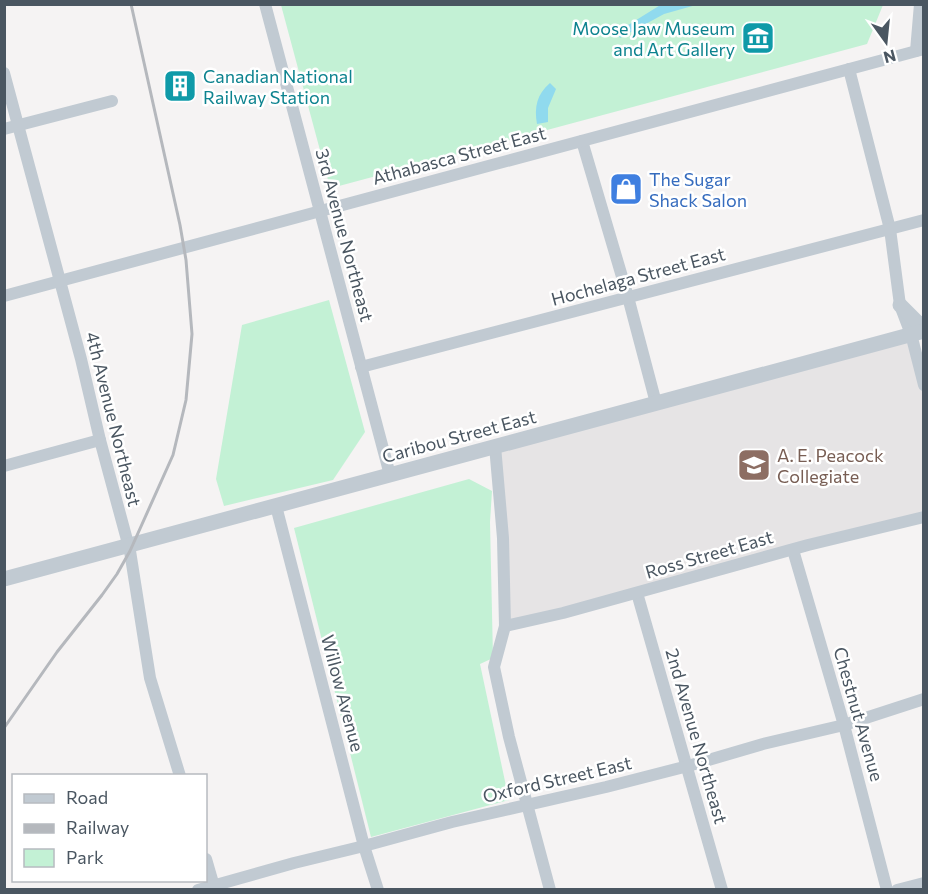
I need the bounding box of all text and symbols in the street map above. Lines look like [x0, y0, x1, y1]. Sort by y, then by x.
north arrow [856, 12, 916, 72]
place label: Moose Jaw Museum and Art Gallery [572, 17, 735, 60]
museum icon: Moose Jaw Museum and Art Gallery [740, 20, 776, 56]
text: N [882, 46, 898, 68]
place label: Canadian National Railway Station [203, 65, 353, 108]
building icon: Canadian National Railway Station [162, 68, 198, 104]
street label: Athabasca Street East [370, 121, 548, 189]
street label: 3rd Avenue Northeast [311, 146, 379, 324]
place label: The Sugar Shack Salon [649, 168, 747, 211]
shop icon: The Sugar Shack Salon [608, 171, 644, 207]
street label: Hochelaga Street East [549, 242, 727, 310]
street label: 4th Avenue Northeast [82, 329, 146, 509]
street label: Caribou Street East [380, 405, 538, 467]
place label: A. E. Peacock Collegiate [777, 444, 884, 487]
school or university icon: A. E. Peacock Collegiate [736, 447, 772, 483]
street label: Ross Street East [643, 525, 775, 583]
street label: Willow Avenue [317, 632, 369, 754]
street label: Chestnut Avenue [829, 644, 889, 784]
street label: 2nd Avenue Northeast [661, 646, 733, 826]
street label: Oxford Street East [480, 751, 634, 807]
legend [12, 774, 207, 882]
text: Road [66, 786, 108, 808]
text: Railway [66, 816, 129, 838]
text: Park [66, 846, 104, 868]

